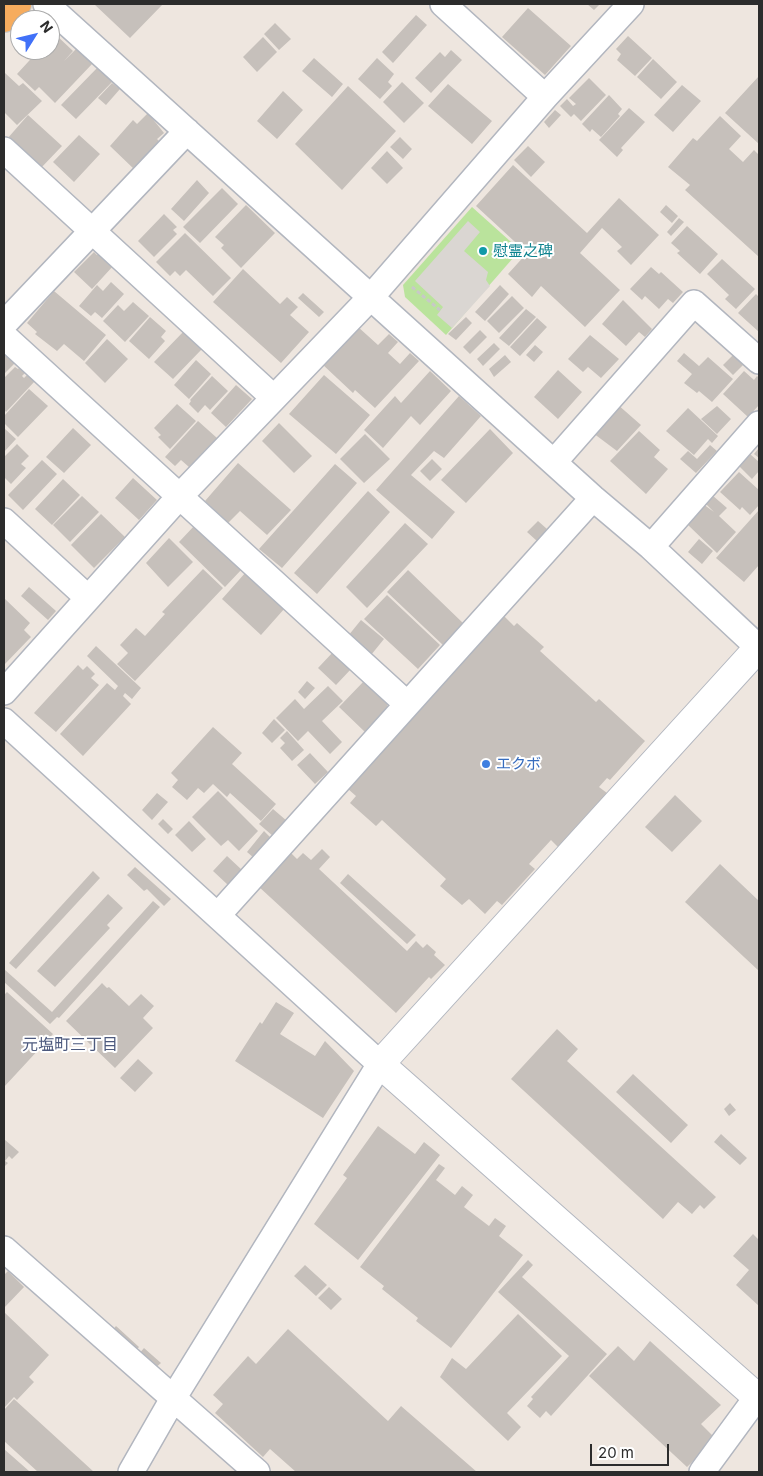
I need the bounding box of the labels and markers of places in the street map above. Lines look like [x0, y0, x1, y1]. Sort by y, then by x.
place label: 慰霊之碑 [493, 242, 553, 260]
marker: 慰霊之碑 [477, 245, 489, 257]
place label: エクボ [496, 755, 541, 773]
marker: エクボ [480, 758, 492, 770]

